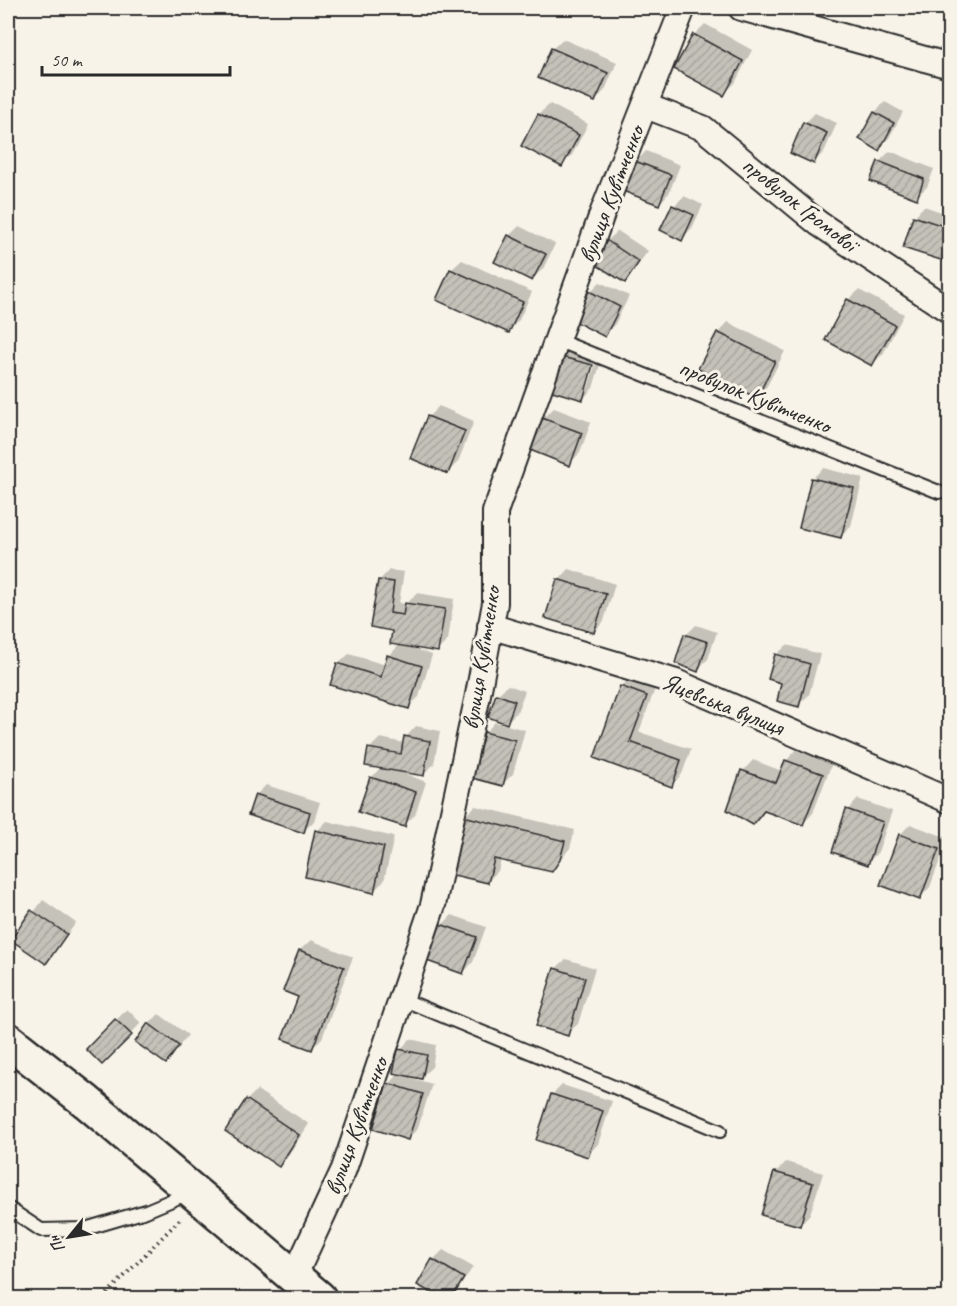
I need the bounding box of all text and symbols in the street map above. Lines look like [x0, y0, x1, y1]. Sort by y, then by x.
scale bar [42, 39, 230, 77]
text: 50 m [51, 49, 84, 71]
street label: вулиця Кувітченко [571, 119, 652, 267]
street label: провулок Громової [736, 150, 867, 261]
street label: провулок Кувітченко [675, 352, 838, 441]
street label: вулиця Кувітченко [455, 582, 507, 732]
street label: Яцевська вулиця [658, 666, 790, 743]
street label: вулиця Кувітченко [317, 1051, 396, 1199]
north arrow [39, 1207, 99, 1267]
text: Пн [44, 1231, 70, 1256]

